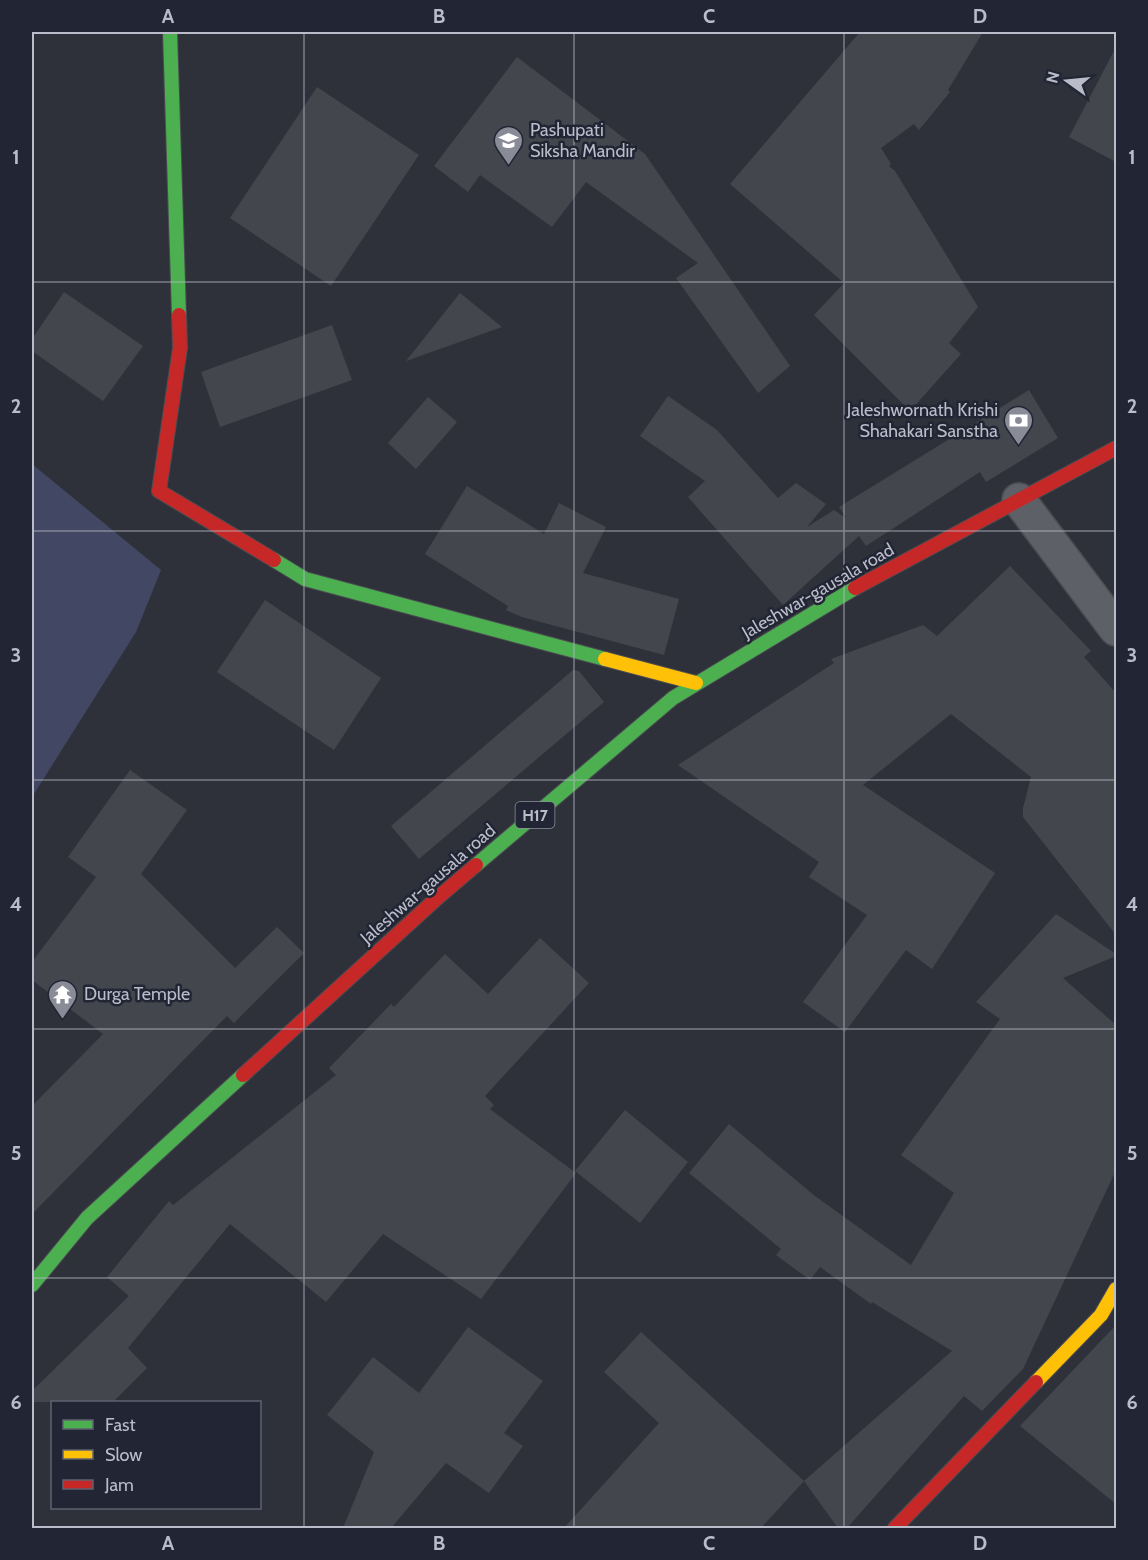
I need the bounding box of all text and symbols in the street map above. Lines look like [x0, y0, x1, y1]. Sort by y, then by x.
text: A [162, 4, 175, 28]
text: B [433, 4, 445, 28]
text: C [703, 4, 715, 28]
text: D [973, 4, 987, 28]
north arrow [1037, 51, 1097, 111]
text: N [1042, 69, 1064, 85]
place label: Pashupati Siksha Mandir [530, 119, 635, 162]
school or university icon: Pashupati Siksha Mandir [493, 124, 525, 166]
text: 1 [12, 145, 20, 169]
text: 1 [1128, 145, 1136, 169]
text: 2 [11, 394, 21, 418]
text: 2 [1127, 394, 1137, 418]
place label: Jaleshwornath Krishi Shahakari Sanstha [846, 399, 998, 442]
bank icon: Jaleshwornath Krishi Shahakari Sanstha [1003, 404, 1035, 446]
street label: Jaleshwar-gausala road [737, 538, 898, 644]
text: 3 [11, 643, 21, 667]
text: 3 [1127, 643, 1137, 667]
road number: H17 [516, 802, 554, 828]
street label: Jaleshwar-gausala road [355, 819, 500, 949]
text: 4 [10, 892, 22, 916]
text: 4 [1126, 892, 1138, 916]
temple icon: Durga Temple [47, 978, 79, 1020]
place label: Durga Temple [84, 983, 190, 1005]
text: 5 [11, 1141, 21, 1165]
text: 5 [1127, 1141, 1137, 1165]
text: 6 [10, 1390, 22, 1414]
text: 6 [1126, 1390, 1138, 1414]
legend [51, 1401, 261, 1509]
text: Fast [105, 1414, 136, 1436]
text: Slow [105, 1444, 142, 1466]
text: Jam [104, 1474, 134, 1496]
text: A [162, 1531, 175, 1555]
text: B [433, 1531, 445, 1555]
text: C [703, 1531, 715, 1555]
text: D [973, 1531, 987, 1555]

